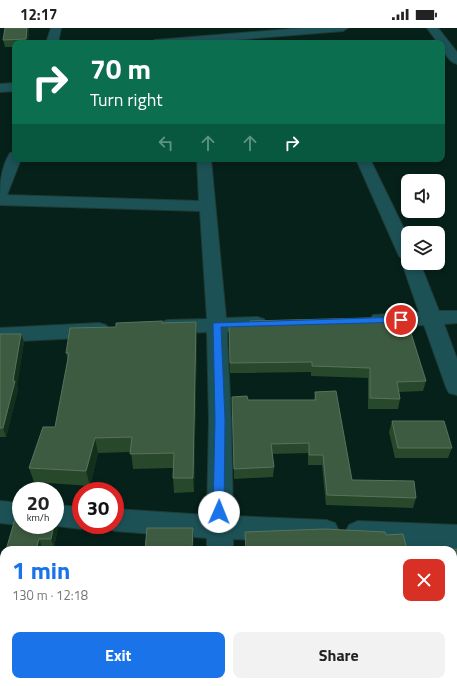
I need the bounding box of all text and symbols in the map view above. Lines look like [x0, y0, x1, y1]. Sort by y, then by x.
text: 12:17 [20, 3, 57, 26]
text: 70 m [90, 47, 151, 90]
icon: right [24, 56, 76, 108]
text: Turn right [90, 86, 163, 113]
icon: left [155, 132, 177, 154]
icon: ahead [197, 132, 219, 154]
icon: ahead [239, 132, 261, 154]
icon: right [281, 132, 303, 154]
map controls [401, 174, 445, 270]
button: sound [401, 174, 445, 218]
button: layers [401, 226, 445, 270]
pin [384, 303, 418, 337]
icon: arrive [390, 309, 412, 331]
speed limit sign: 30 [72, 482, 124, 534]
text: 20 [27, 487, 49, 518]
position arrow [198, 491, 240, 533]
text: km/h [27, 510, 49, 525]
text: 1 min [12, 552, 70, 588]
button: close [403, 559, 445, 601]
text: 130 m · 12:18 [12, 585, 88, 605]
button: Exit [12, 632, 225, 678]
button: Share [233, 632, 445, 678]

